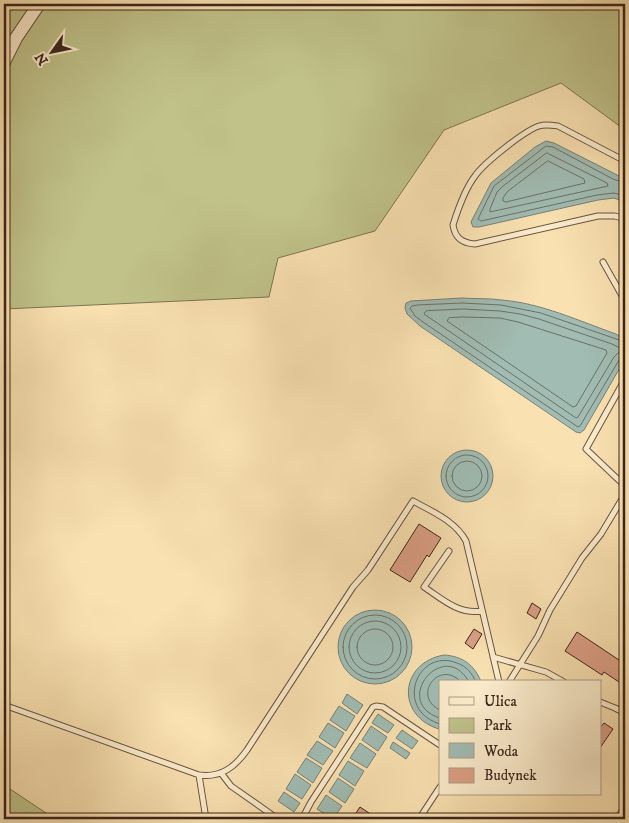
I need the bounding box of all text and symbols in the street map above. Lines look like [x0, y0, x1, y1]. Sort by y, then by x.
north arrow [28, 28, 78, 78]
text: N [31, 48, 53, 68]
legend [439, 680, 602, 796]
text: Ulica [484, 692, 517, 711]
text: Park [484, 716, 513, 735]
text: Woda [483, 742, 519, 761]
text: Budynek [484, 766, 537, 785]

